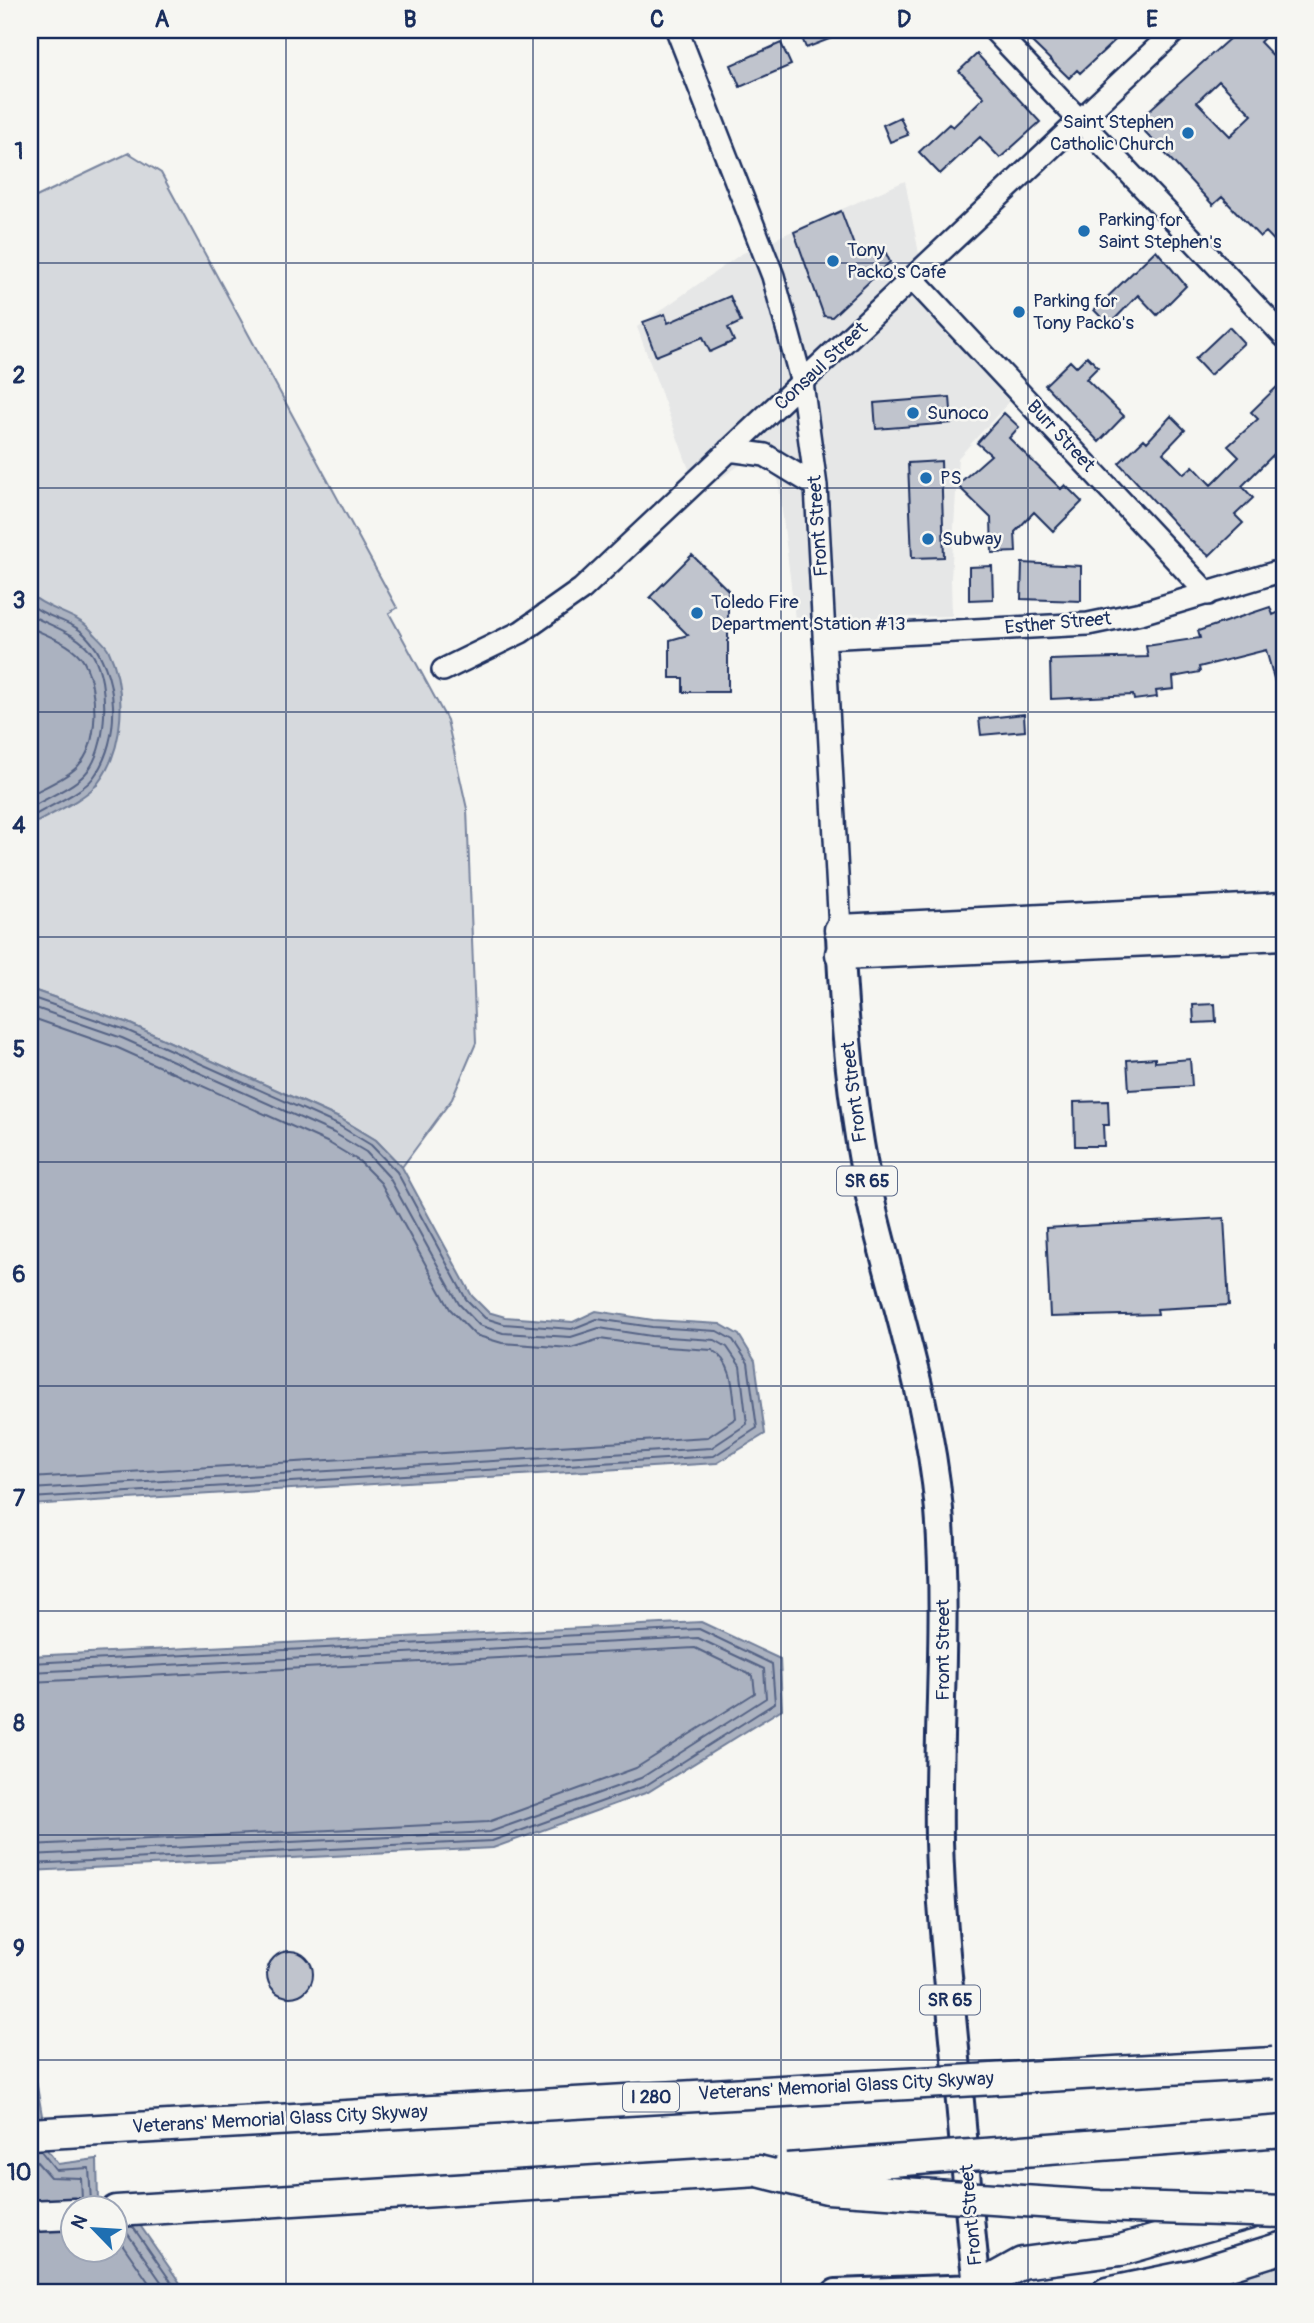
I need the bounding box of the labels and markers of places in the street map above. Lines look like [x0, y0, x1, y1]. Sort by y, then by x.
place label: Saint Stephen Catholic Church [1050, 110, 1174, 156]
marker: Saint Stephen Catholic Church [1180, 125, 1196, 141]
place label: Parking for Saint Stephen's [1098, 208, 1222, 254]
marker: Parking for Saint Stephen's [1076, 223, 1092, 239]
place label: Tony Packo's Cafe [847, 238, 947, 284]
marker: Tony Packo's Cafe [825, 253, 841, 269]
place label: Parking for Tony Packo's [1033, 289, 1134, 335]
marker: Parking for Tony Packo's [1011, 304, 1027, 320]
place label: Sunoco [927, 401, 989, 425]
marker: Sunoco [905, 405, 921, 421]
place label: PS [940, 466, 962, 490]
marker: PS [918, 470, 934, 486]
place label: Subway [942, 527, 1002, 551]
marker: Subway [920, 531, 936, 547]
place label: Toledo Fire Department Station #13 [711, 590, 906, 636]
marker: Toledo Fire Department Station #13 [689, 605, 705, 621]

